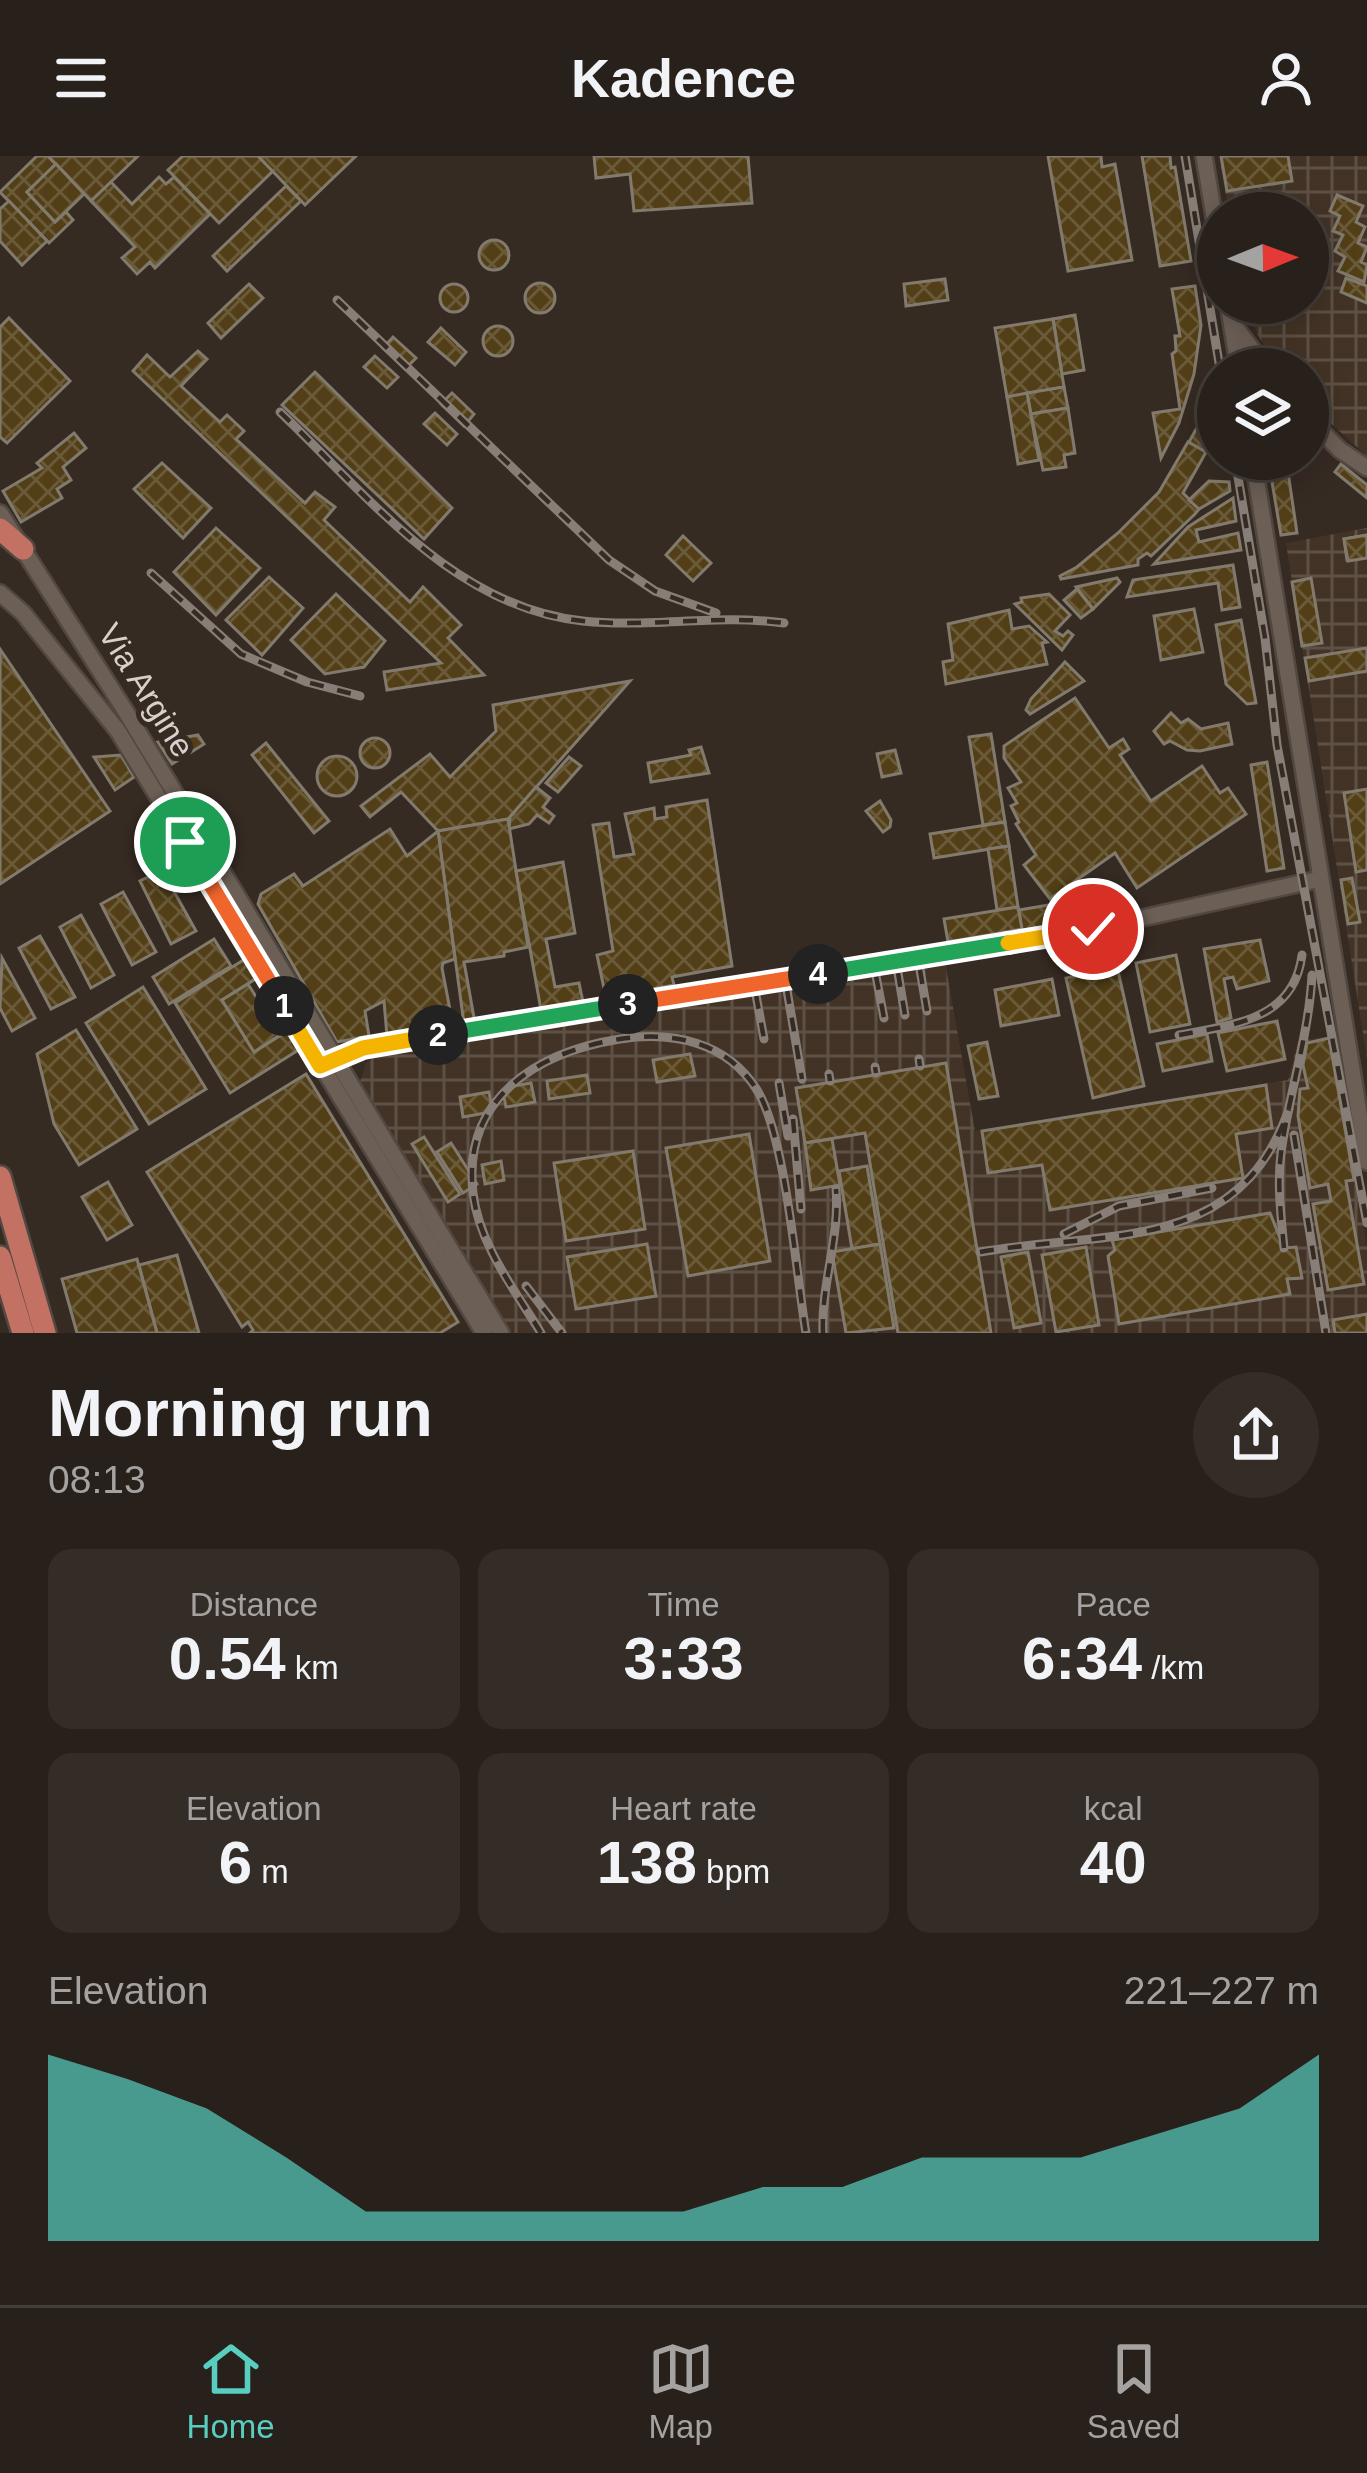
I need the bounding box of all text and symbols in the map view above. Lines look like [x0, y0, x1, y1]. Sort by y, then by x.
icon: menu [48, 45, 114, 111]
icon: person [1253, 45, 1319, 111]
text: Kadence [571, 48, 796, 108]
north arrow [1197, 192, 1329, 324]
map controls [1197, 192, 1329, 480]
button: layers [1197, 348, 1329, 480]
street label: Via Argine [91, 617, 202, 764]
pin [134, 791, 236, 893]
icon: arrive [152, 809, 218, 875]
pin [1042, 878, 1144, 980]
icon: check [1060, 896, 1126, 962]
pin: 4 [788, 944, 848, 1004]
text: 4 [809, 955, 827, 992]
pin: 3 [598, 974, 658, 1034]
pin: 1 [254, 976, 314, 1036]
text: 3 [619, 985, 637, 1022]
text: 1 [275, 987, 293, 1024]
pin: 2 [408, 1005, 468, 1065]
text: 2 [429, 1016, 447, 1053]
button: share [1193, 1372, 1319, 1498]
text: Morning run [48, 1376, 433, 1450]
text: 08:13 [48, 1458, 146, 1501]
text: Distance [190, 1586, 318, 1623]
text: Time [647, 1586, 720, 1623]
text: Pace [1076, 1586, 1151, 1623]
text: 0.54 [169, 1625, 286, 1692]
text: 3:33 [623, 1625, 744, 1692]
text: 6:34 [1022, 1625, 1142, 1692]
text: km [286, 1649, 339, 1686]
text: /km [1142, 1649, 1204, 1686]
text: Elevation [186, 1790, 322, 1827]
text: Heart rate [610, 1790, 757, 1827]
text: kcal [1084, 1790, 1143, 1827]
text: 6 [219, 1829, 252, 1896]
text: 138 [597, 1829, 697, 1896]
text: 40 [1080, 1829, 1147, 1896]
text: m [252, 1853, 289, 1890]
text: bpm [697, 1853, 770, 1890]
text: Elevation [48, 1969, 208, 2012]
text: 221–227 m [1124, 1969, 1319, 2012]
tab: Home [187, 2336, 275, 2446]
tab: Map [648, 2336, 714, 2446]
tab: Saved [1087, 2336, 1180, 2446]

